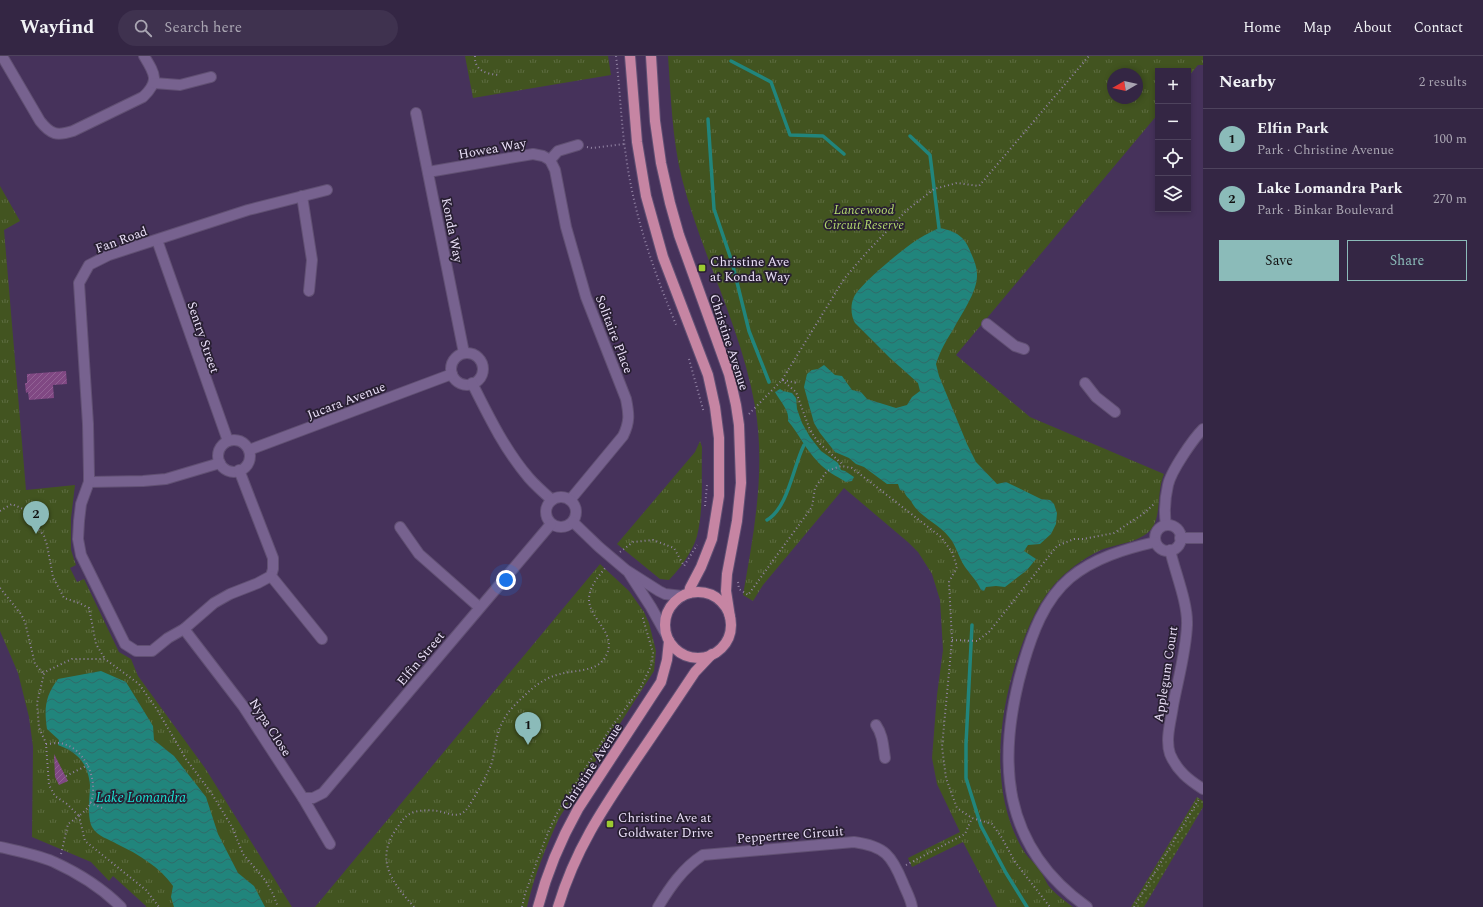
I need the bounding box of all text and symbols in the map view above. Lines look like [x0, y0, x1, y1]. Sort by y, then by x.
search box [118, 10, 398, 46]
text: Wayfind [20, 13, 94, 42]
text: Search here [164, 16, 242, 39]
icon: search [132, 17, 154, 39]
text: Home [1243, 17, 1281, 38]
text: Map [1303, 17, 1331, 38]
text: About [1353, 17, 1392, 38]
text: Contact [1414, 17, 1463, 38]
north arrow [1107, 68, 1143, 104]
map controls [1155, 68, 1191, 212]
button: + [1155, 68, 1191, 104]
text: Nearby [1219, 69, 1275, 95]
text: 2 results [1419, 72, 1467, 92]
button: − [1155, 104, 1191, 140]
text: Elfin Park [1257, 117, 1329, 140]
text: 1 [1228, 129, 1236, 149]
text: 100 m [1433, 129, 1467, 149]
street label: Howea Way [457, 133, 528, 165]
button: locate [1155, 140, 1191, 176]
text: Park · Christine Avenue [1257, 140, 1394, 160]
button: layers [1155, 176, 1191, 212]
text: Lake Lomandra Park [1257, 177, 1403, 200]
text: 2 [1228, 189, 1236, 209]
text: 270 m [1433, 189, 1467, 209]
street label: Konda Way [436, 196, 468, 265]
park label: Lancewood Circuit Reserve [824, 200, 904, 235]
text: Park · Binkar Boulevard [1257, 200, 1394, 220]
street label: Fan Road [92, 221, 150, 259]
button: Save [1219, 240, 1339, 281]
button: Share [1347, 240, 1467, 281]
place label: Christine Ave at Konda Way [710, 252, 791, 287]
marker: Christine Ave at Konda Way [697, 263, 707, 273]
street label: Christine Avenue [704, 291, 754, 393]
street label: Solitaire Place [590, 292, 638, 377]
street label: Sentry Street [181, 299, 225, 376]
street label: Jucara Avenue [304, 377, 389, 425]
pin: 2 [23, 501, 49, 534]
your location [496, 570, 516, 590]
street label: Applegum Court [1149, 624, 1184, 724]
street label: Elfin Street [392, 627, 450, 690]
street label: Nypa Close [244, 694, 296, 761]
pin: 1 [515, 712, 541, 745]
street label: Christine Avenue [556, 719, 628, 814]
water label: Lake Lomandra [96, 787, 186, 808]
place label: Christine Ave at Goldwater Drive [618, 808, 713, 843]
marker: Christine Ave at Goldwater Drive [605, 819, 615, 829]
street label: Peppertree Circuit [736, 821, 845, 849]

